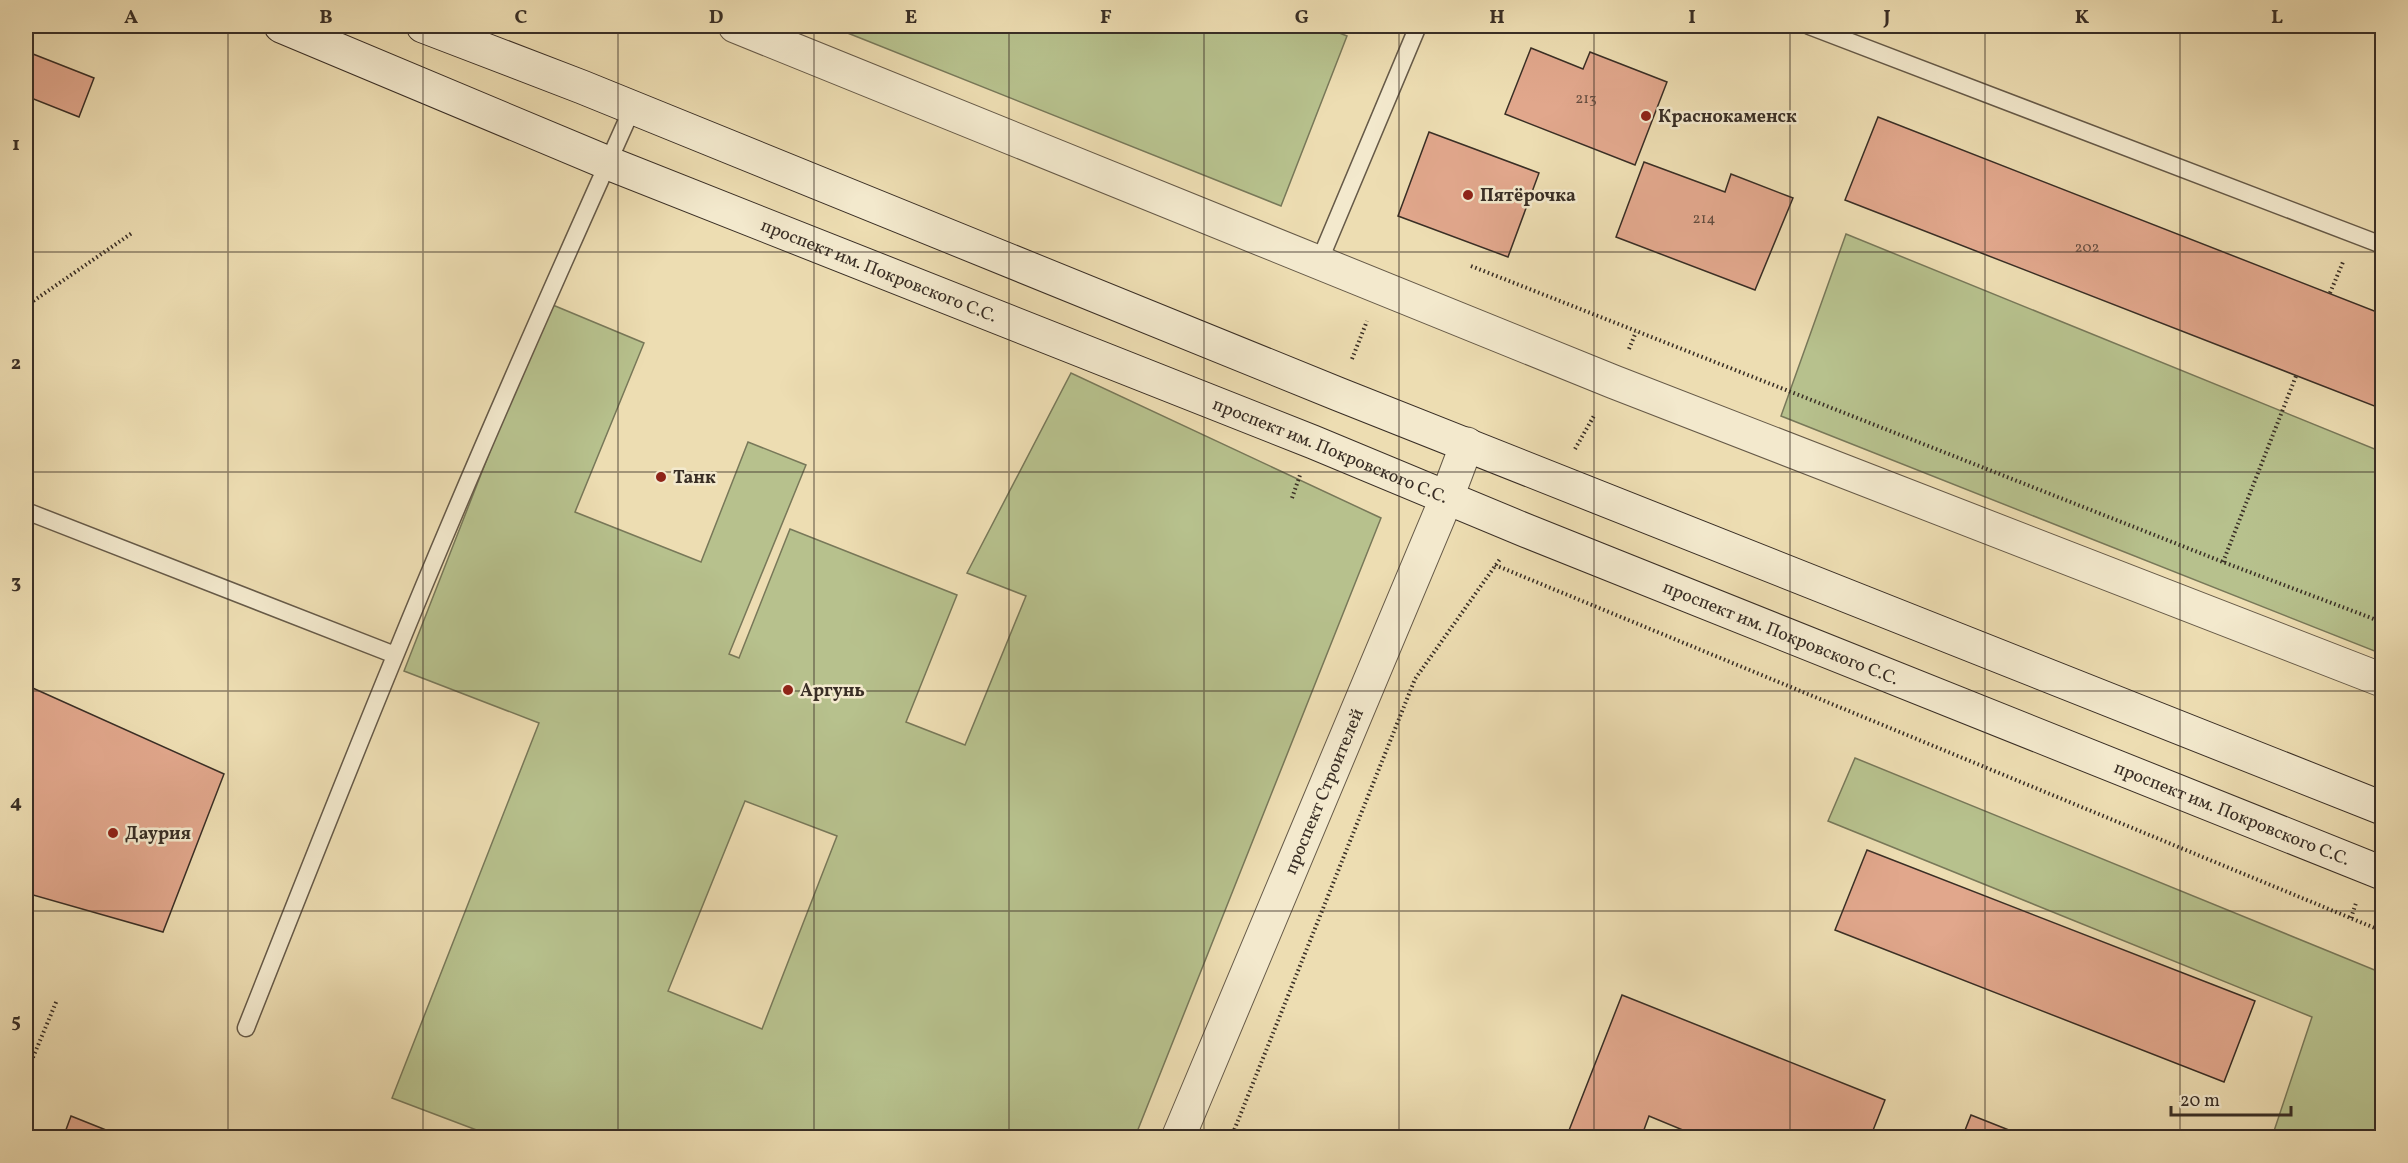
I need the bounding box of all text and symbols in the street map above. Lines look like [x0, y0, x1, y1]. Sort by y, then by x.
text: A [124, 4, 138, 32]
text: B [319, 4, 333, 32]
text: C [515, 4, 528, 32]
text: D [709, 4, 723, 32]
text: E [905, 4, 917, 32]
text: F [1100, 4, 1112, 32]
text: G [1295, 4, 1309, 32]
text: H [1489, 4, 1505, 32]
text: I [1688, 4, 1696, 32]
text: J [1882, 4, 1891, 32]
text: K [2075, 4, 2090, 32]
text: L [2271, 4, 2283, 32]
house number: 213 [1575, 89, 1597, 110]
place label: Краснокаменск [1658, 105, 1797, 130]
marker: Краснокаменск [1639, 109, 1653, 123]
text: 1 [12, 131, 20, 159]
place label: Пятёрочка [1480, 184, 1576, 209]
marker: Пятёрочка [1461, 188, 1475, 202]
house number: 214 [1693, 209, 1715, 230]
street label: проспект им. Покровского С.С. [757, 214, 1000, 330]
house number: 202 [2075, 238, 2099, 259]
text: 2 [11, 350, 21, 378]
street label: проспект им. Покровского С.С. [1209, 393, 1451, 511]
place label: Танк [673, 466, 716, 491]
marker: Танк [654, 470, 668, 484]
text: 3 [11, 569, 21, 597]
street label: проспект им. Покровского С.С. [1659, 576, 1902, 692]
place label: Аргунь [800, 679, 865, 704]
marker: Аргунь [781, 683, 795, 697]
street label: проспект Строителей [1279, 705, 1371, 879]
street label: проспект им. Покровского С.С. [2110, 756, 2353, 873]
text: 4 [10, 789, 22, 817]
place label: Даурия [125, 822, 191, 847]
marker: Даурия [106, 826, 120, 840]
text: 5 [11, 1008, 21, 1036]
scale bar [2171, 1079, 2291, 1117]
text: 20 m [2180, 1089, 2220, 1114]

